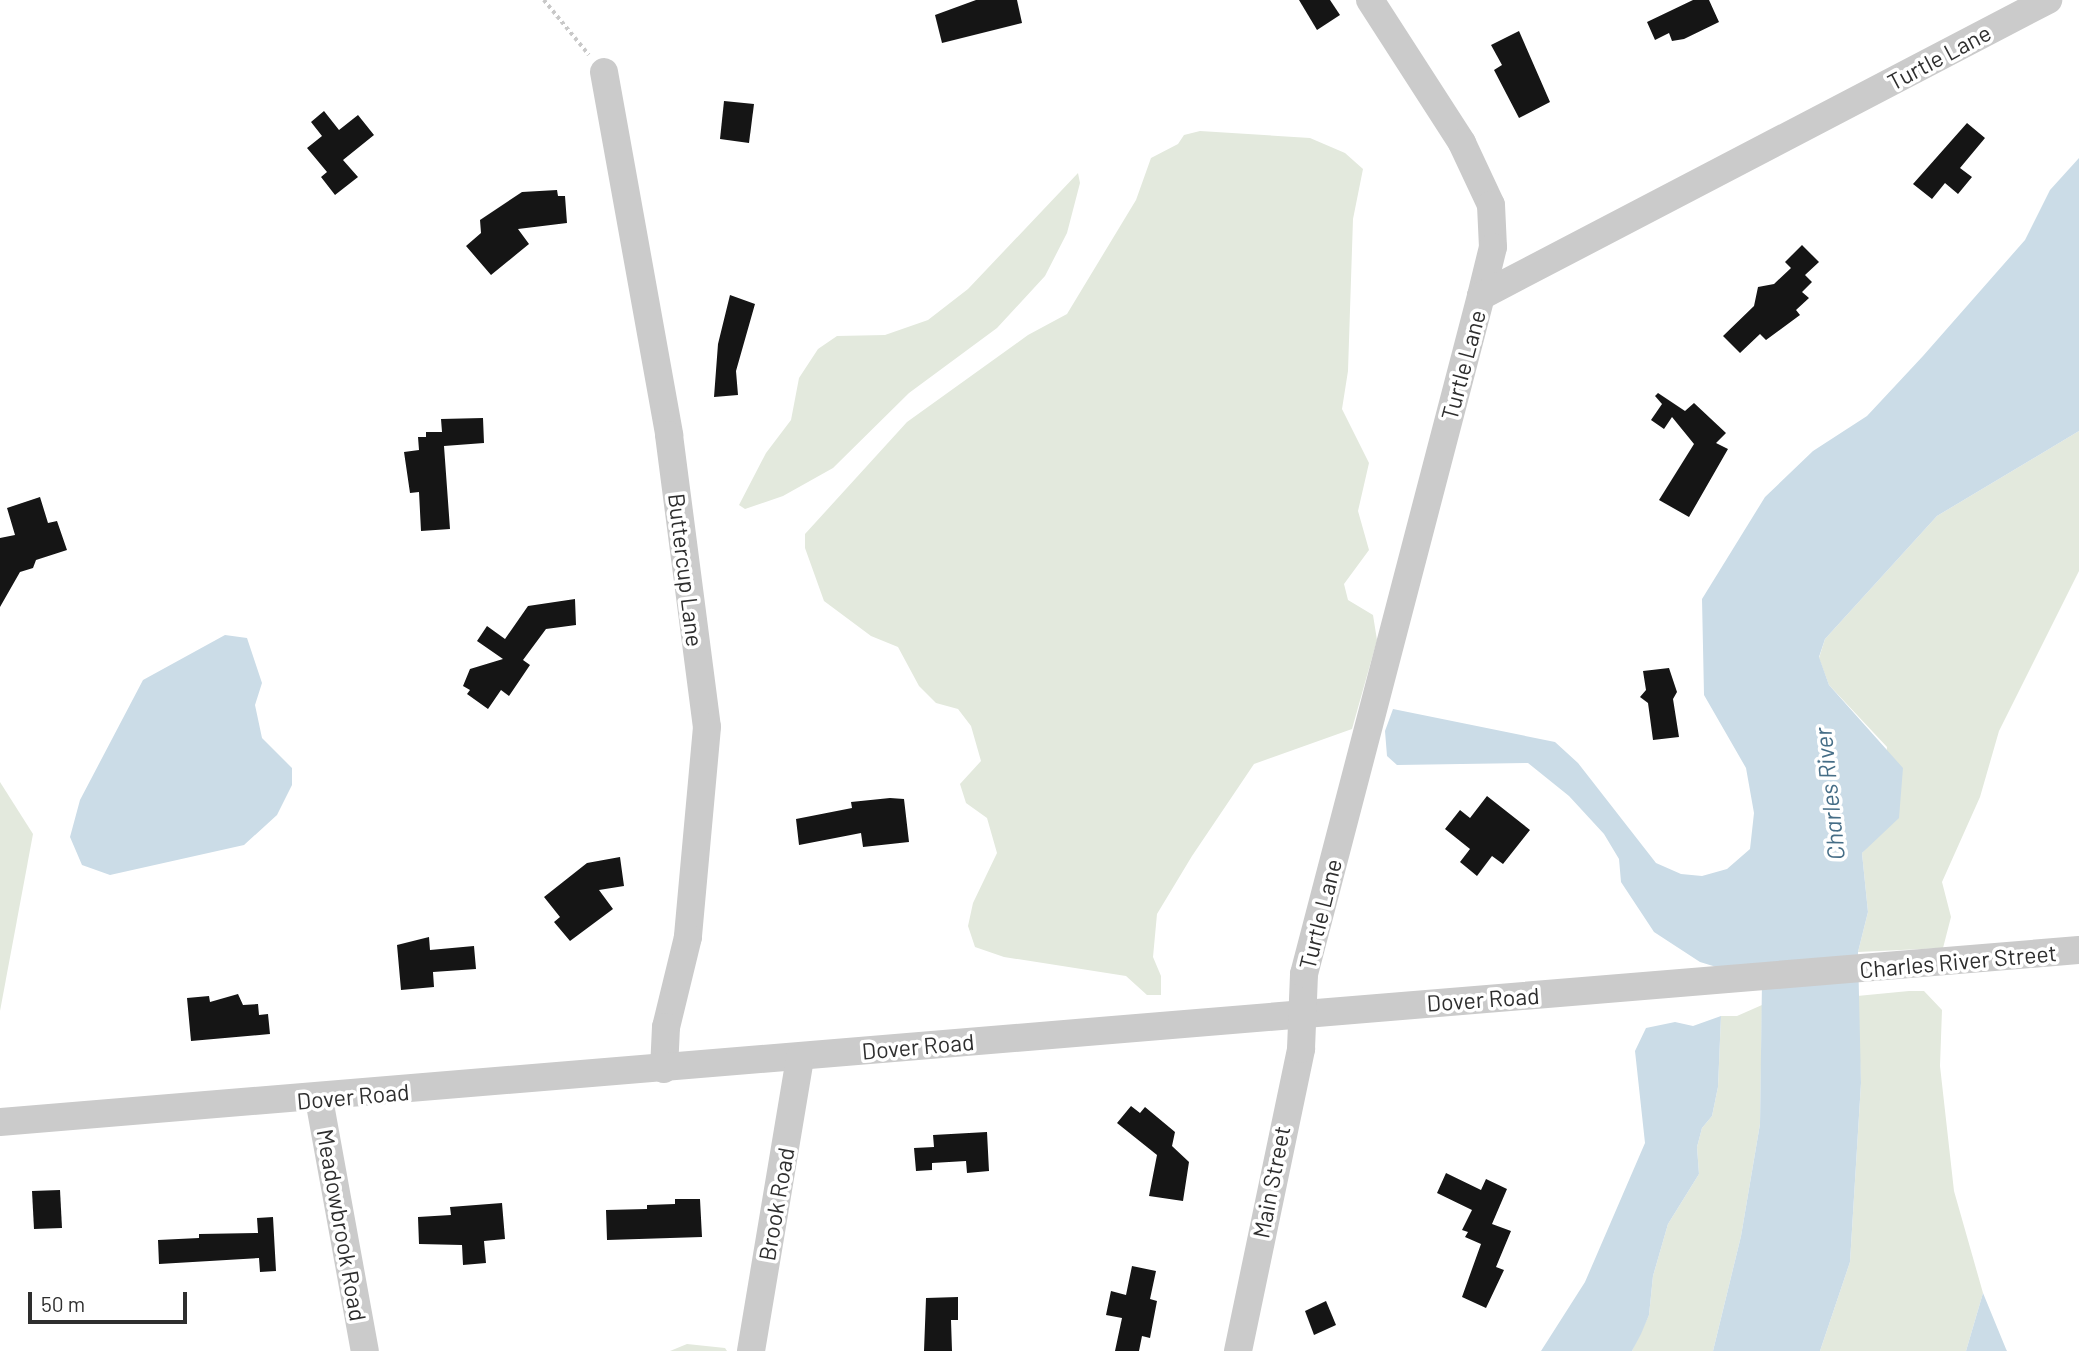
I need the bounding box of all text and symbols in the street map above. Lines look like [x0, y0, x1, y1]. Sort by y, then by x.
street label: Turtle Lane [1883, 18, 1995, 96]
street label: Turtle Lane [1435, 307, 1491, 423]
street label: Buttercup Lane [663, 492, 709, 648]
water label: Charles River [1808, 726, 1850, 862]
street label: Turtle Lane [1293, 856, 1347, 972]
street label: Charles River Street [1858, 939, 2058, 983]
street label: Dover Road [1426, 981, 1540, 1017]
street label: Dover Road [861, 1027, 975, 1065]
street label: Dover Road [296, 1077, 410, 1115]
street label: Main Street [1247, 1123, 1295, 1241]
street label: Meadowbrook Road [312, 1127, 372, 1323]
street label: Brook Road [752, 1145, 800, 1263]
scale bar [32, 1278, 191, 1322]
text: 50 m [41, 1291, 85, 1316]

